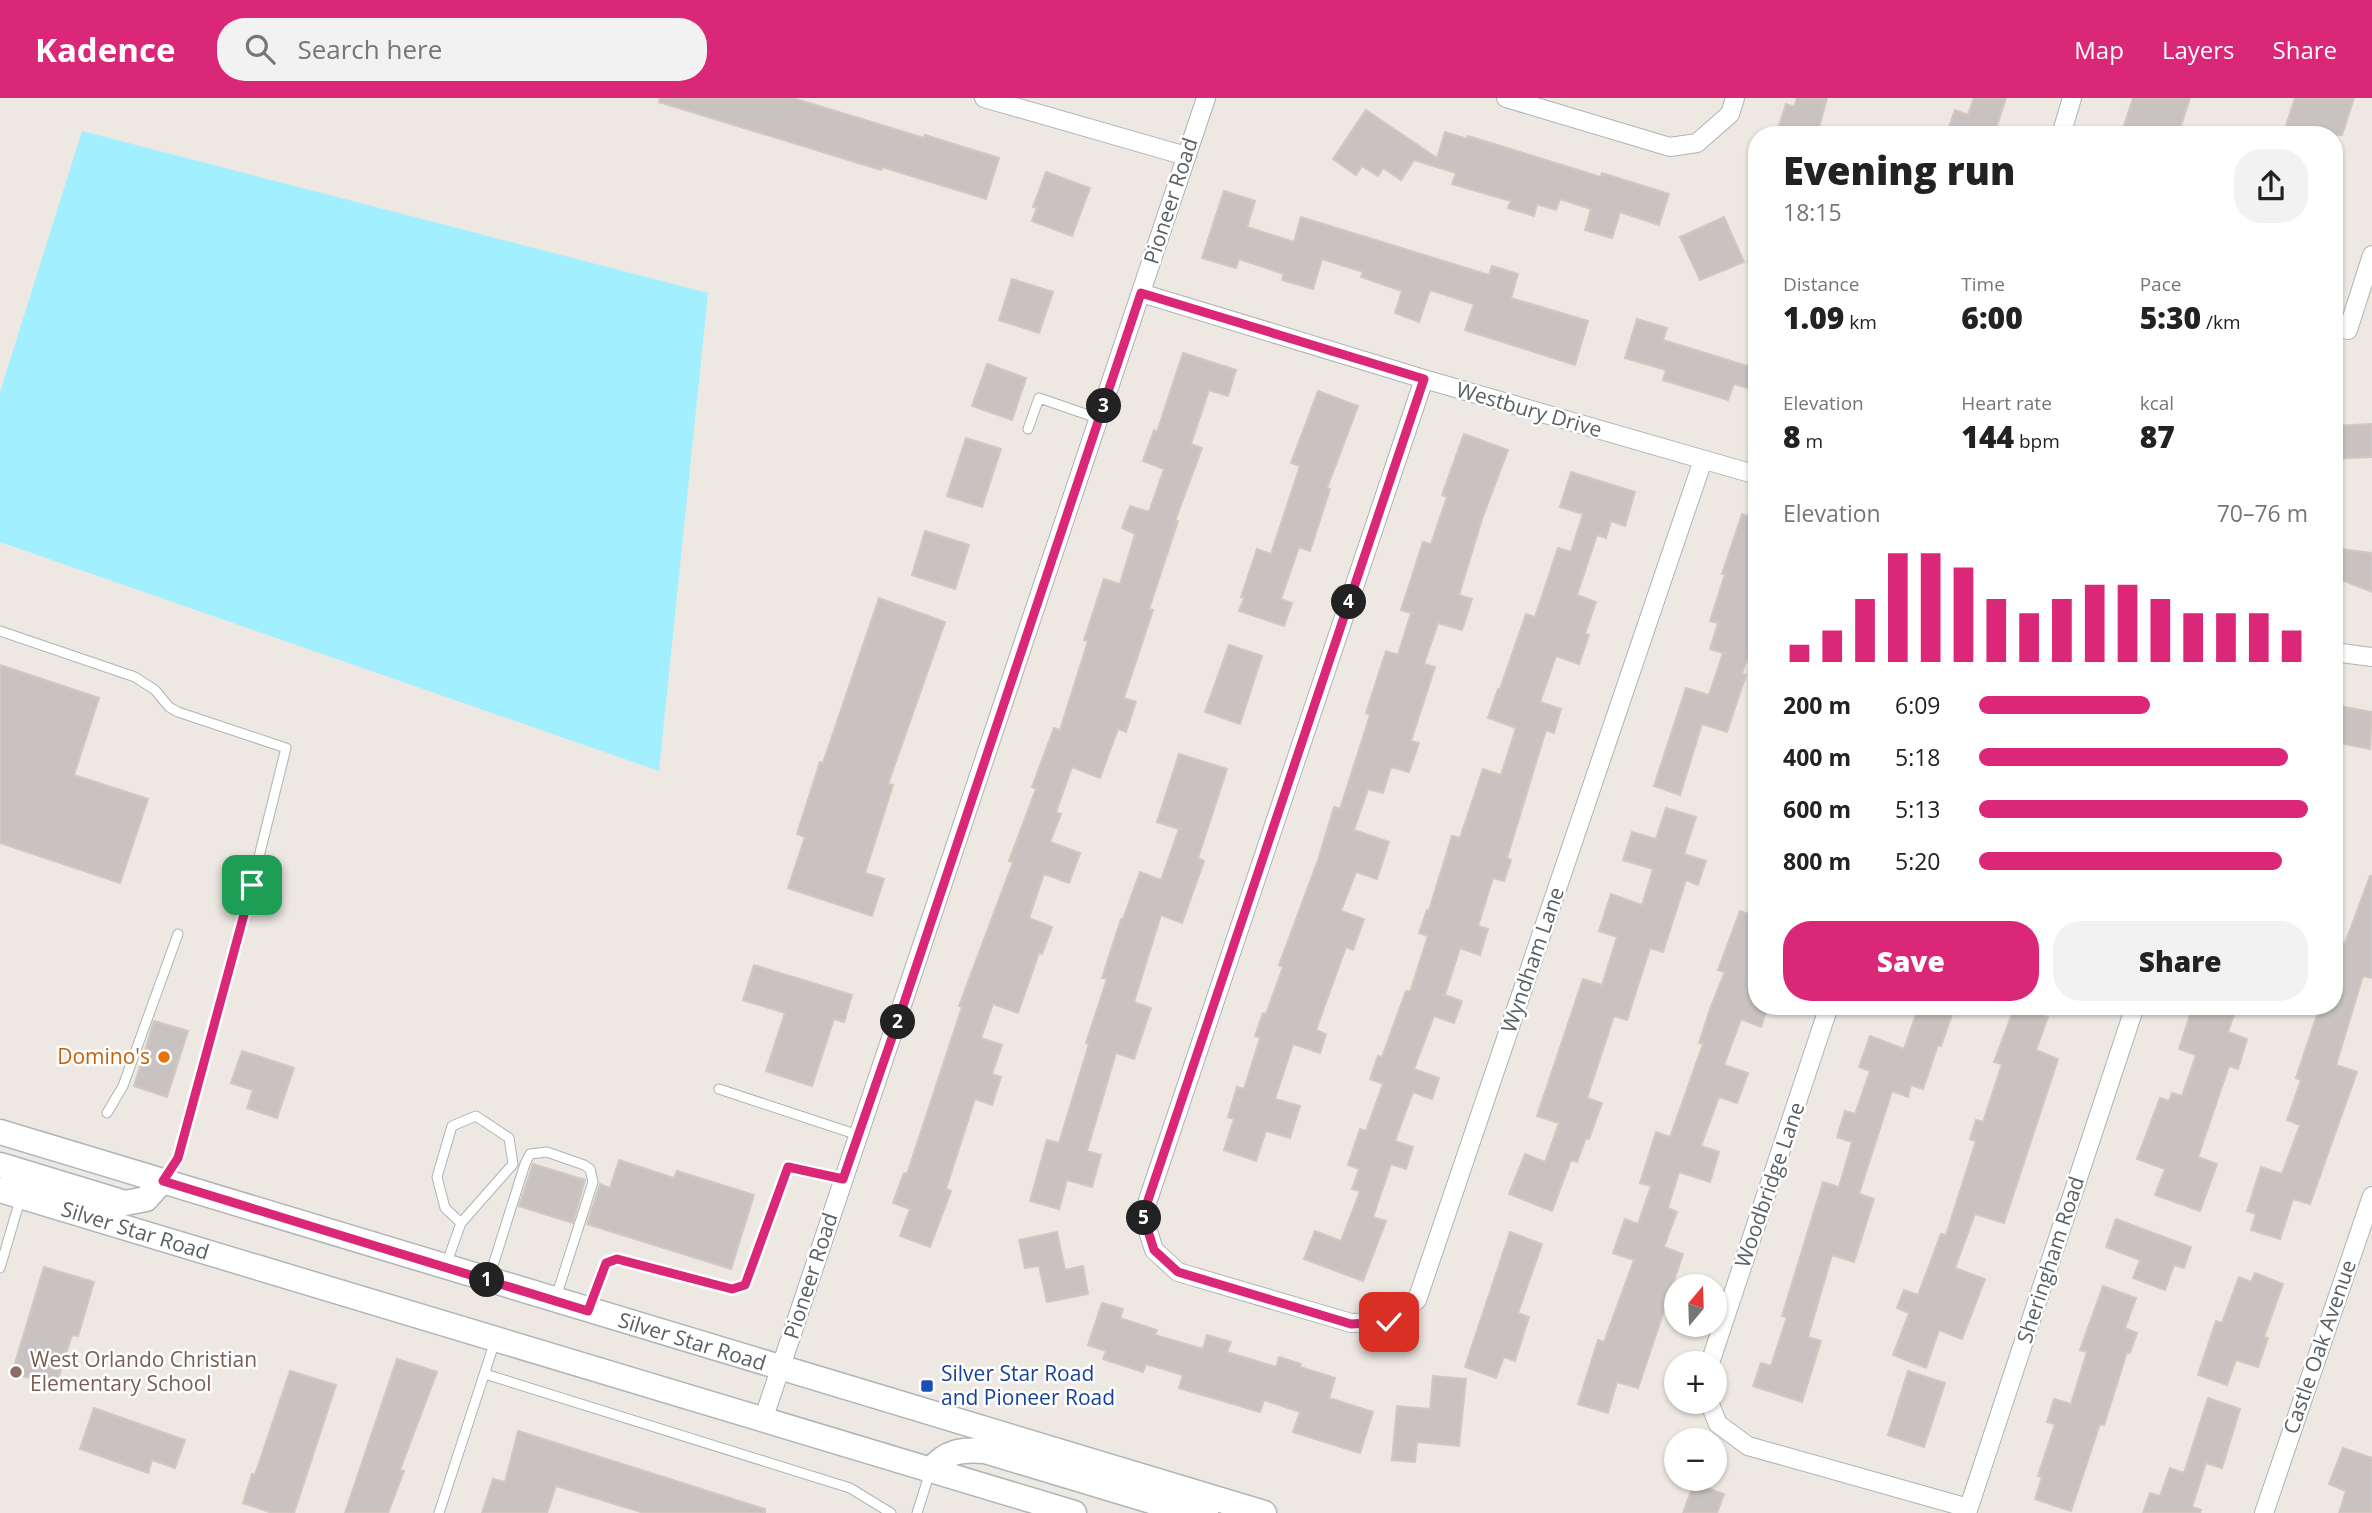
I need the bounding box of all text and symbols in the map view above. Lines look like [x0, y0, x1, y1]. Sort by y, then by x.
search box [217, 18, 707, 81]
text: Kadence [35, 27, 175, 72]
icon: search [241, 30, 279, 68]
text: Search here [297, 31, 442, 67]
text: Map [2074, 33, 2124, 66]
text: Layers [2162, 33, 2235, 66]
text: Share [2273, 33, 2337, 66]
street label: Pioneer Road [1136, 134, 1204, 267]
text: Evening run [1783, 144, 2015, 196]
button: share [2234, 149, 2308, 223]
text: 18:15 [1783, 196, 1842, 228]
text: Distance [1783, 271, 1859, 297]
text: Time [1961, 271, 2005, 297]
text: Pace [2140, 271, 2181, 297]
text: 1.09 [1783, 297, 1844, 338]
text: 6:00 [1961, 297, 2023, 338]
text: 5:30 [2140, 297, 2201, 338]
text: km [1844, 309, 1877, 335]
text: /km [2201, 309, 2241, 335]
street label: Westbury Drive [1453, 375, 1605, 443]
pin: 3 [1086, 388, 1122, 424]
text: Elevation [1783, 390, 1864, 416]
text: Heart rate [1961, 390, 2052, 416]
text: kcal [2140, 390, 2174, 416]
text: 3 [1098, 392, 1109, 418]
text: 8 [1783, 416, 1801, 457]
text: 144 [1961, 416, 2014, 457]
text: 87 [2140, 416, 2175, 457]
text: m [1801, 428, 1823, 454]
text: bpm [2014, 428, 2060, 454]
text: Elevation [1783, 497, 1881, 529]
text: 70–76 m [2217, 497, 2308, 529]
pin: 4 [1332, 584, 1366, 620]
text: 4 [1343, 588, 1354, 614]
text: 200 m [1783, 689, 1851, 721]
text: 6:09 [1895, 689, 1941, 721]
text: 400 m [1783, 741, 1851, 773]
text: 5:18 [1895, 741, 1941, 773]
text: 600 m [1783, 793, 1851, 825]
text: 5:13 [1895, 793, 1941, 825]
text: 800 m [1783, 845, 1851, 877]
text: 5:20 [1895, 845, 1941, 877]
pin [222, 855, 282, 915]
icon: arrive [233, 866, 271, 904]
street label: Wyndham Lane [1494, 883, 1570, 1036]
button: Save [1783, 921, 2039, 1001]
button: Share [2053, 921, 2308, 1001]
pin: 2 [880, 1004, 916, 1040]
text: 2 [892, 1008, 903, 1034]
place label: Domino's [57, 1042, 150, 1070]
marker: Domino's [156, 1049, 172, 1065]
street label: Woodbridge Lane [1728, 1098, 1810, 1271]
street label: Sheringham Road [2010, 1173, 2090, 1347]
street label: Silver Star Road [58, 1194, 213, 1266]
pin: 5 [1126, 1200, 1162, 1236]
text: 5 [1138, 1204, 1149, 1230]
street label: Pioneer Road [776, 1209, 844, 1342]
street label: Castle Oak Avenue [2276, 1256, 2362, 1438]
pin: 1 [470, 1262, 504, 1298]
text: 1 [481, 1266, 492, 1292]
north arrow [1664, 1274, 1727, 1337]
map controls [1664, 1274, 1727, 1491]
pin [1359, 1292, 1419, 1352]
icon: check [1370, 1303, 1408, 1341]
street label: Silver Star Road [615, 1305, 770, 1377]
place label: West Orlando Christian Elementary School [30, 1345, 257, 1397]
button: + [1664, 1351, 1727, 1414]
place label: Silver Star Road and Pioneer Road [941, 1359, 1115, 1411]
marker: West Orlando Christian Elementary School [8, 1364, 24, 1380]
marker: Silver Star Road and Pioneer Road [919, 1378, 935, 1394]
button: − [1664, 1428, 1727, 1491]

